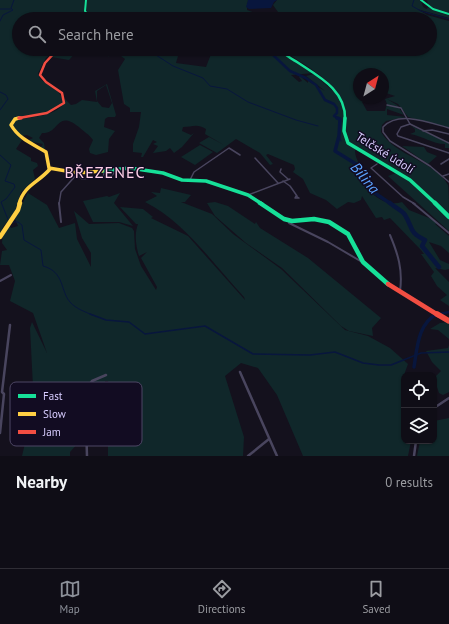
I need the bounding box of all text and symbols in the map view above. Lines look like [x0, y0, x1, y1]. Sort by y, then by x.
search box [12, 12, 437, 56]
icon: search [26, 23, 48, 45]
text: Search here [58, 25, 134, 44]
north arrow [353, 68, 389, 104]
street label: Telčské údolí [353, 129, 417, 176]
water label: Bílina [347, 158, 384, 198]
district label: BŘEZENEC [64, 162, 146, 182]
map controls [401, 372, 437, 444]
button: locate [401, 372, 437, 408]
legend [10, 382, 142, 446]
text: Fast [43, 389, 63, 403]
text: Slow [43, 407, 66, 421]
button: layers [401, 408, 437, 444]
text: Jam [42, 425, 61, 439]
text: Nearby [16, 471, 67, 493]
text: 0 results [385, 474, 433, 491]
tab: Map [59, 578, 81, 616]
tab: Directions [198, 578, 245, 616]
tab: Saved [362, 578, 390, 616]

